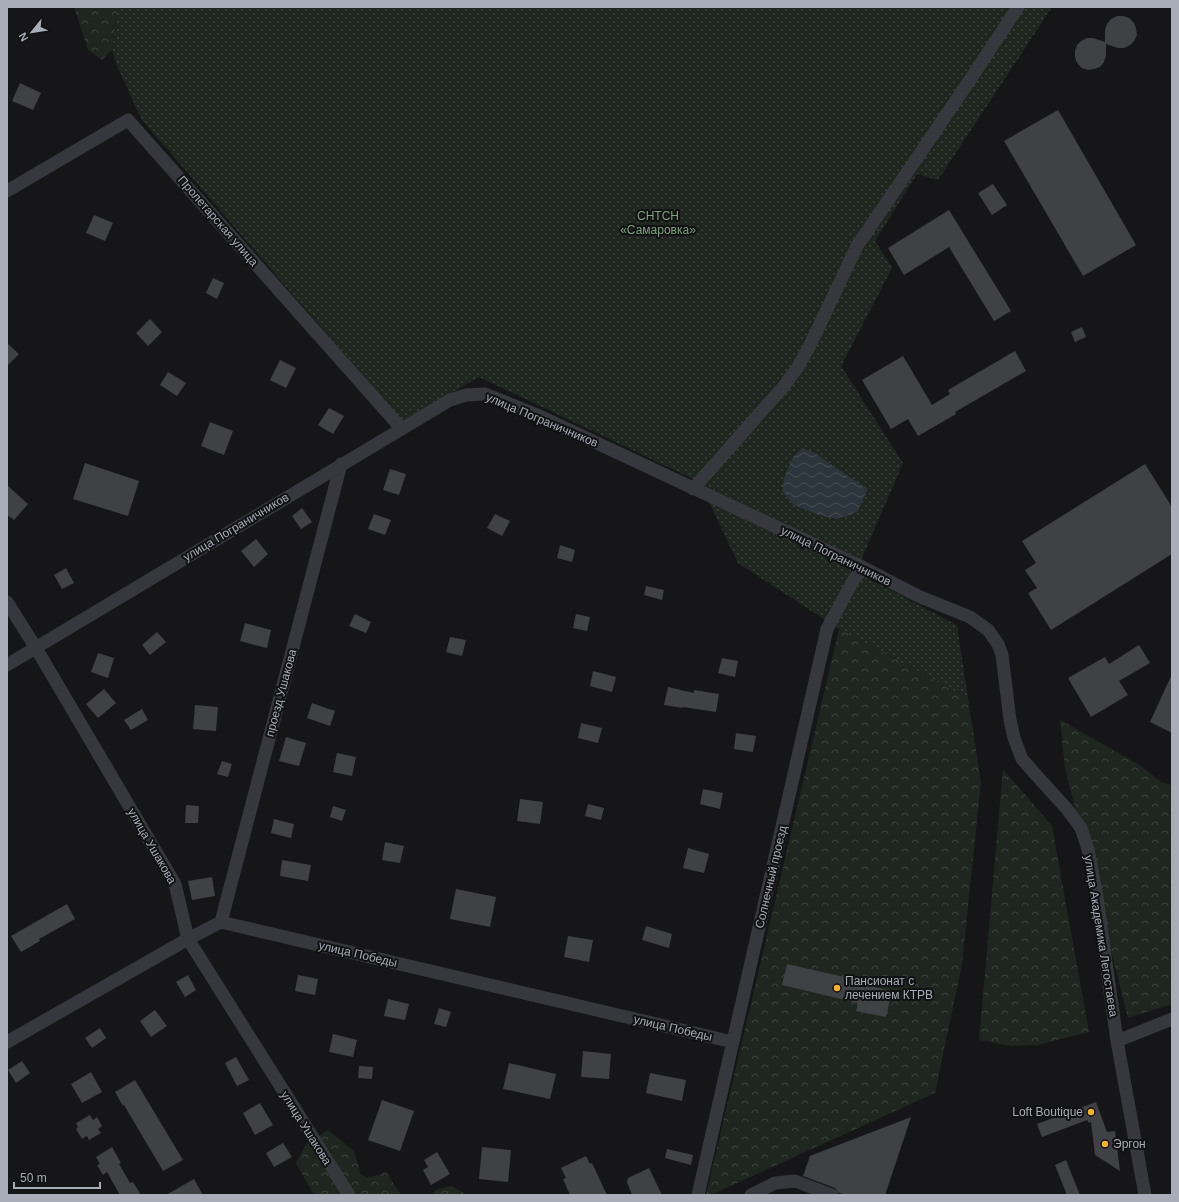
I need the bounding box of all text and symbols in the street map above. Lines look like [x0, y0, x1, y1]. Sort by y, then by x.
north arrow [12, 12, 52, 52]
text: N [16, 31, 31, 43]
street label: Пролетарская улица [175, 173, 261, 269]
park label: СНТСН «Самаровка» [620, 209, 696, 237]
street label: улица Пограничников [484, 390, 600, 450]
street label: улица Пограничников [181, 490, 291, 564]
street label: улица Пограничников [779, 523, 893, 589]
street label: проезд Ушакова [263, 647, 300, 738]
street label: улица Ушакова [125, 806, 179, 886]
street label: Солнечный проезд [752, 824, 790, 930]
street label: улица Академика Легостаева [1081, 854, 1121, 1018]
street label: улица Победы [317, 938, 399, 970]
place label: Пансионат с лечением КТРВ [845, 974, 933, 1002]
marker: Пансионат с лечением КТРВ [832, 983, 842, 993]
street label: улица Победы [632, 1012, 714, 1044]
street label: улица Ушакова [278, 1088, 335, 1168]
place label: Loft Boutique [1012, 1105, 1083, 1119]
marker: Loft Boutique [1086, 1107, 1096, 1117]
place label: Эргон [1113, 1137, 1146, 1151]
marker: Эргон [1100, 1139, 1110, 1149]
scale bar [14, 1164, 100, 1190]
text: 50 m [20, 1171, 47, 1185]

